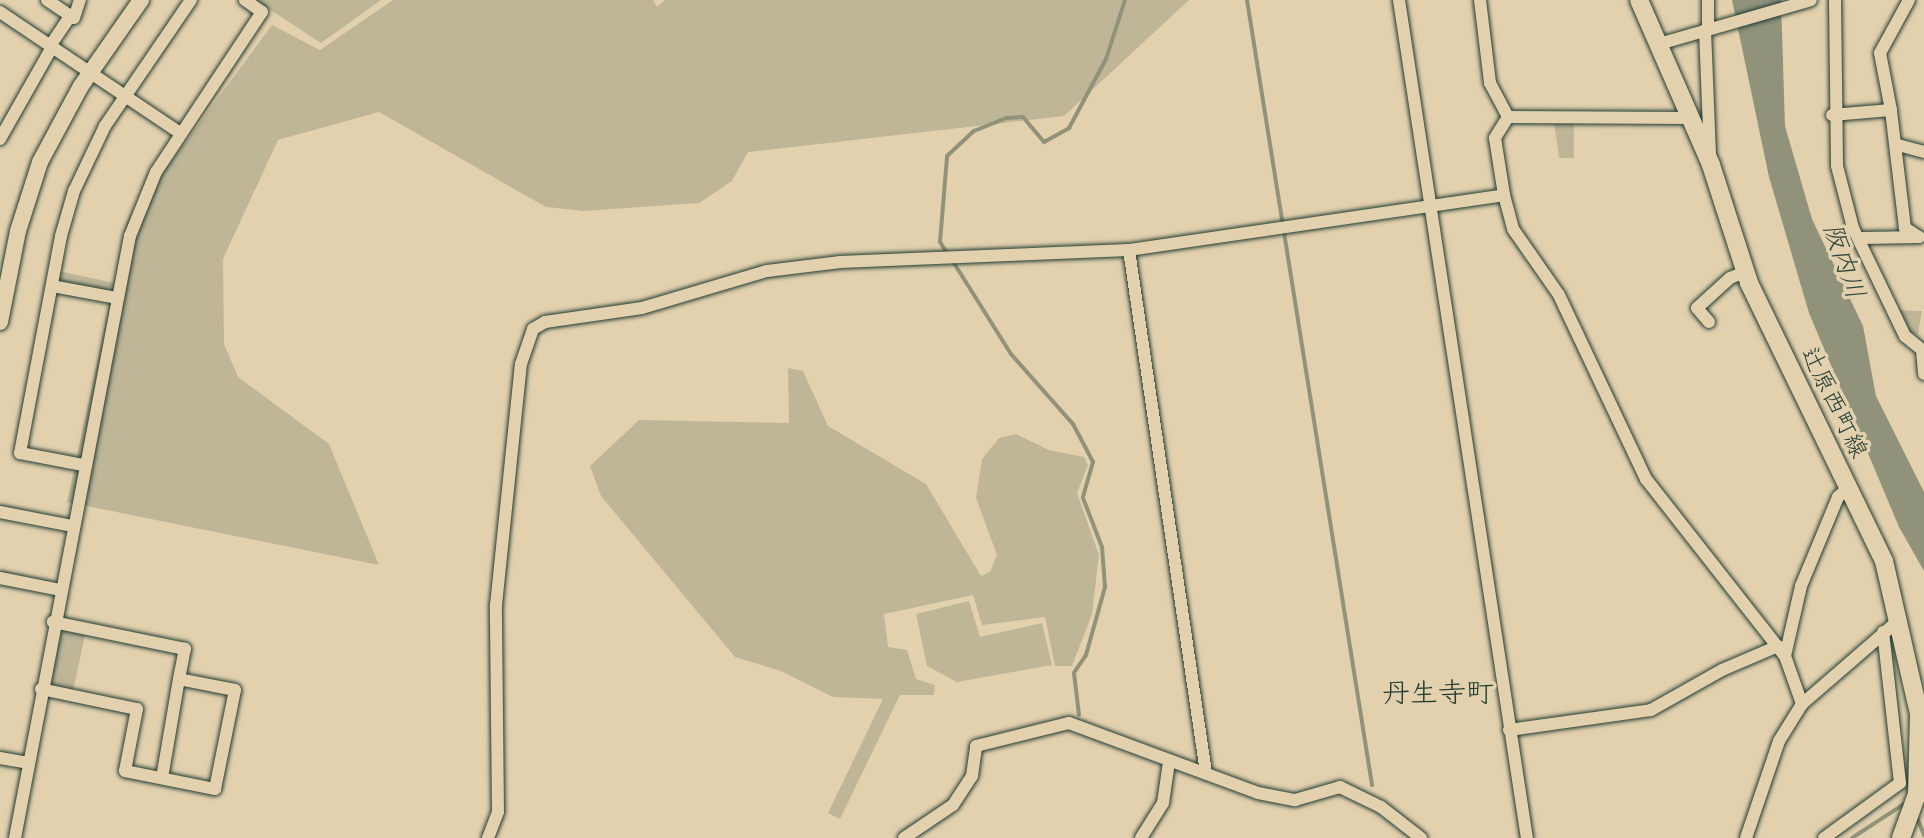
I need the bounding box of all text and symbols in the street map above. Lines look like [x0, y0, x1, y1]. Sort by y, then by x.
water label: 阪内川 [1817, 219, 1871, 303]
street label: 辻原西町線 [1796, 342, 1874, 462]
district label: 丹生寺町 [1382, 675, 1494, 709]

